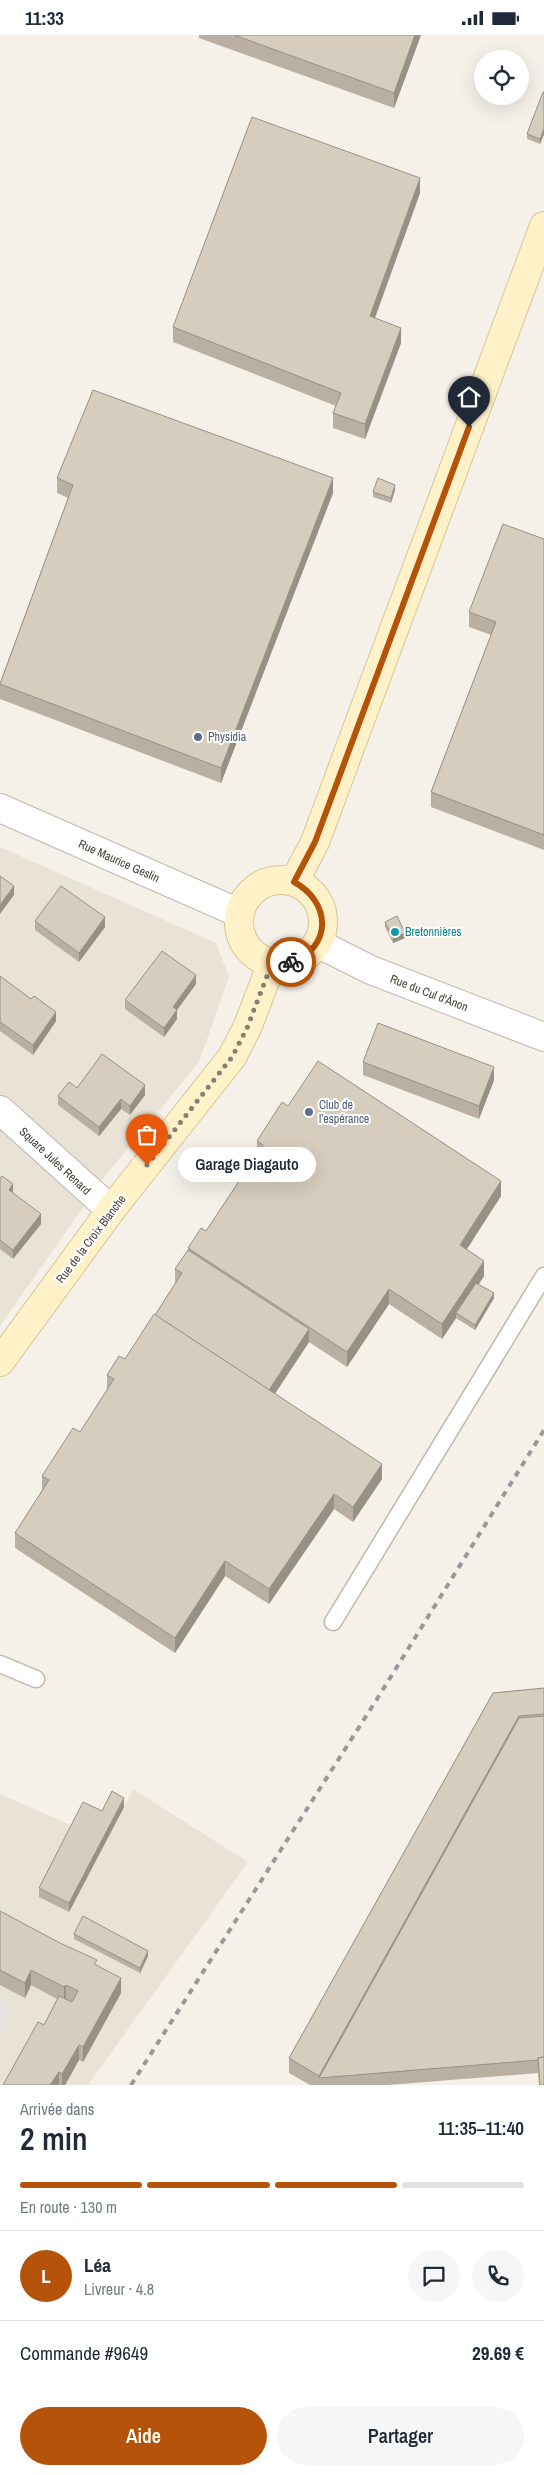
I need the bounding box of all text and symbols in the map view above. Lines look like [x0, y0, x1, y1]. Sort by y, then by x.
text: 11:33 [25, 5, 64, 31]
map controls [474, 50, 529, 105]
button: locate [474, 50, 529, 105]
pin [448, 376, 490, 427]
icon: home [455, 383, 483, 411]
place label: Physidia [208, 729, 247, 745]
marker: Physidia [192, 731, 204, 743]
street label: Rue Maurice Geslin [76, 836, 162, 886]
place label: Bretonnières [405, 924, 461, 940]
marker: Bretonnières [389, 926, 401, 938]
courier [266, 937, 316, 987]
icon: bike [277, 948, 305, 976]
street label: Rue du Cul d'Ânon [388, 971, 470, 1015]
place label: Club de l’espérance [319, 1097, 369, 1127]
marker: Club de l’espérance [303, 1106, 315, 1118]
pin [126, 1114, 168, 1165]
icon: bag [133, 1121, 161, 1149]
street label: Square Jules Renard [16, 1124, 94, 1198]
callout: Garage Diagauto [177, 1147, 314, 1183]
text: Garage Diagauto [195, 1153, 299, 1175]
street label: Rue de la Croix Blanche [53, 1192, 129, 1286]
text: Arrivée dans [20, 2098, 94, 2120]
text: 11:35–11:40 [438, 2115, 524, 2141]
text: 2 min [20, 2117, 88, 2160]
text: En route · 130 m [20, 2196, 117, 2218]
button: chat [408, 2250, 460, 2302]
button: phone [472, 2250, 524, 2302]
text: Léa [84, 2252, 111, 2278]
text: L [41, 2263, 51, 2289]
text: Livreur · 4.8 [84, 2278, 154, 2300]
text: Commande #9649 [20, 2340, 148, 2366]
text: 29.69 € [472, 2340, 524, 2366]
button: Aide [20, 2407, 267, 2465]
button: Partager [277, 2407, 524, 2465]

